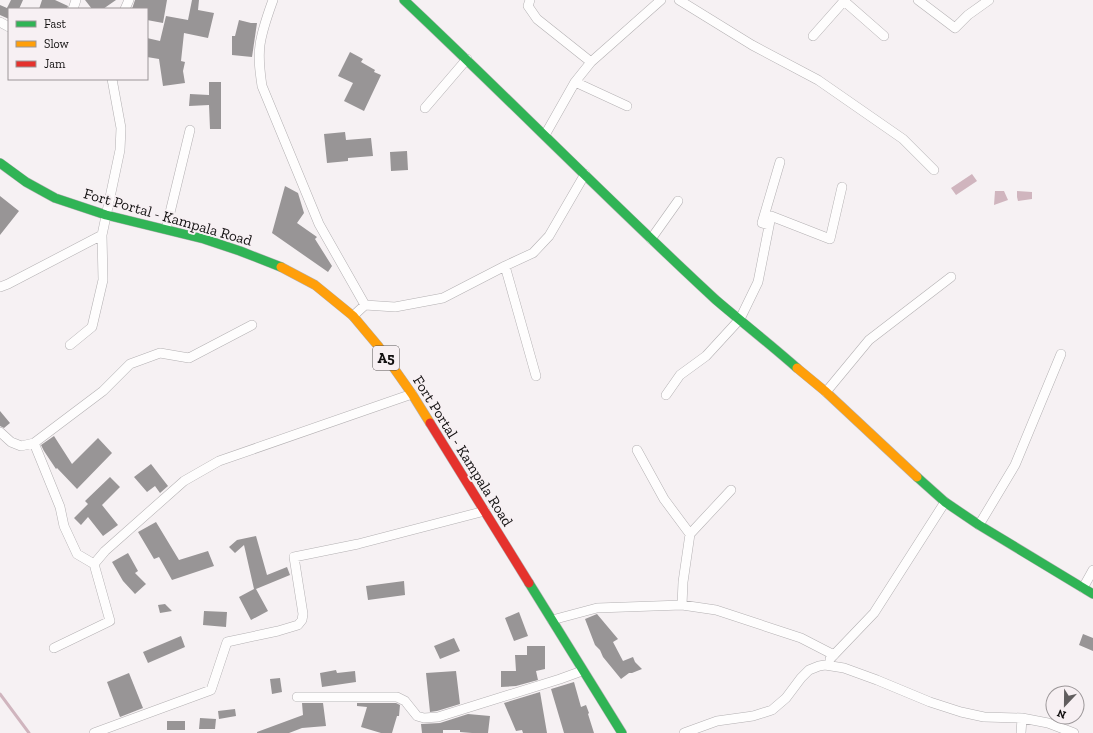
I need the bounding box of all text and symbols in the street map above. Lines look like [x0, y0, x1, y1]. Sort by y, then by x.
legend [8, 8, 148, 80]
text: Fast [44, 17, 67, 31]
text: Slow [44, 37, 70, 51]
text: Jam [44, 57, 66, 71]
street label: Fort Portal - Kampala Road [82, 184, 255, 250]
road number: A5 [373, 346, 399, 370]
street label: Fort Portal - Kampala Road [409, 372, 517, 530]
north arrow [1045, 685, 1085, 725]
text: N [1055, 706, 1068, 721]

